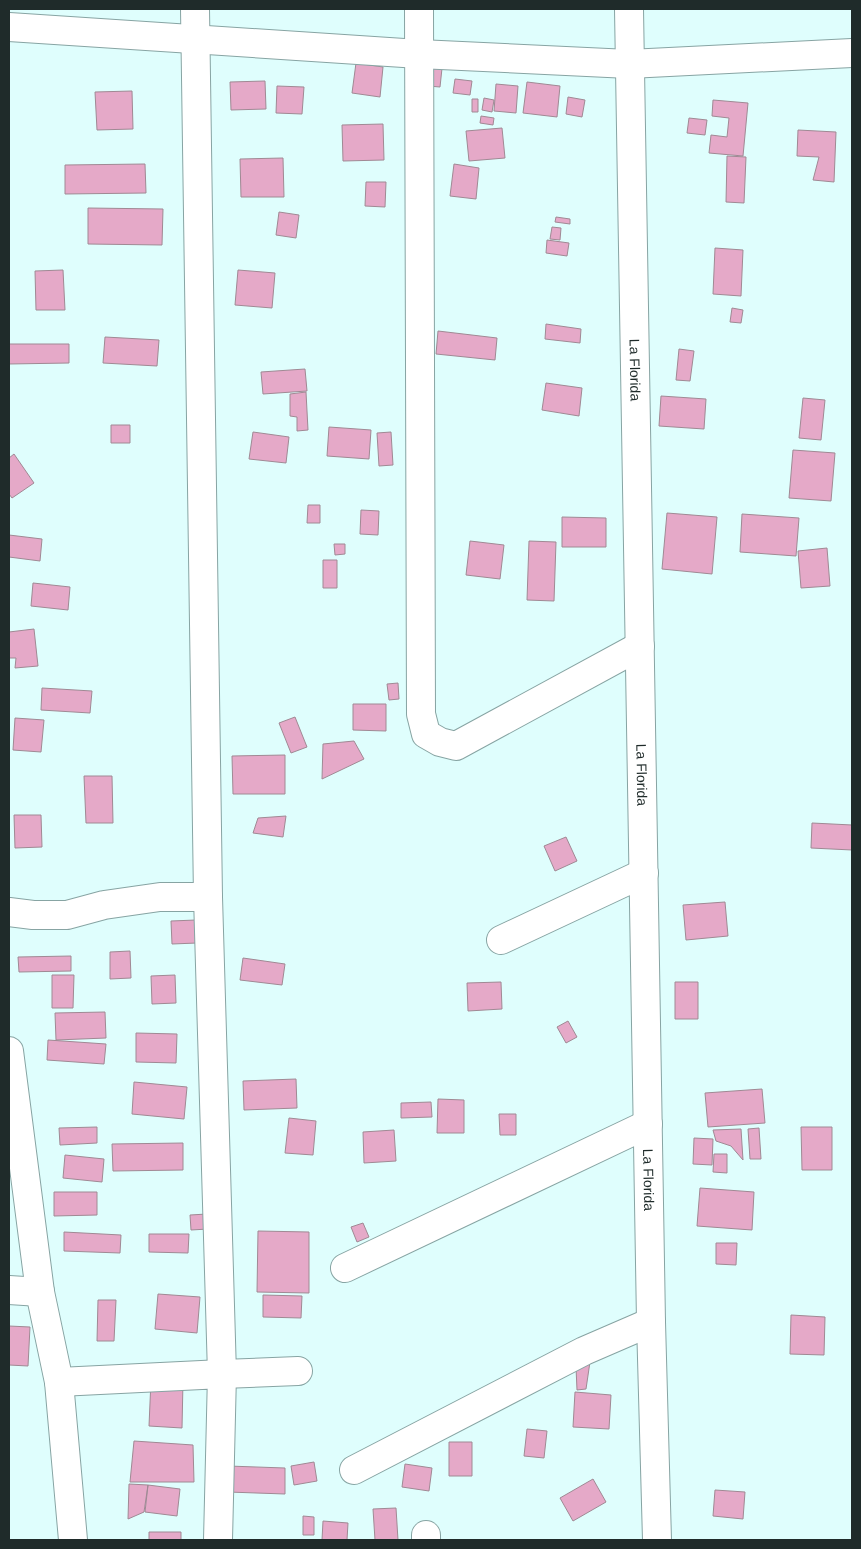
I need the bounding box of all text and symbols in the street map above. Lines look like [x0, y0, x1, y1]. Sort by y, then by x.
street label: La Florida [627, 339, 644, 401]
street label: La Florida [633, 744, 650, 806]
street label: La Florida [640, 1149, 657, 1211]

